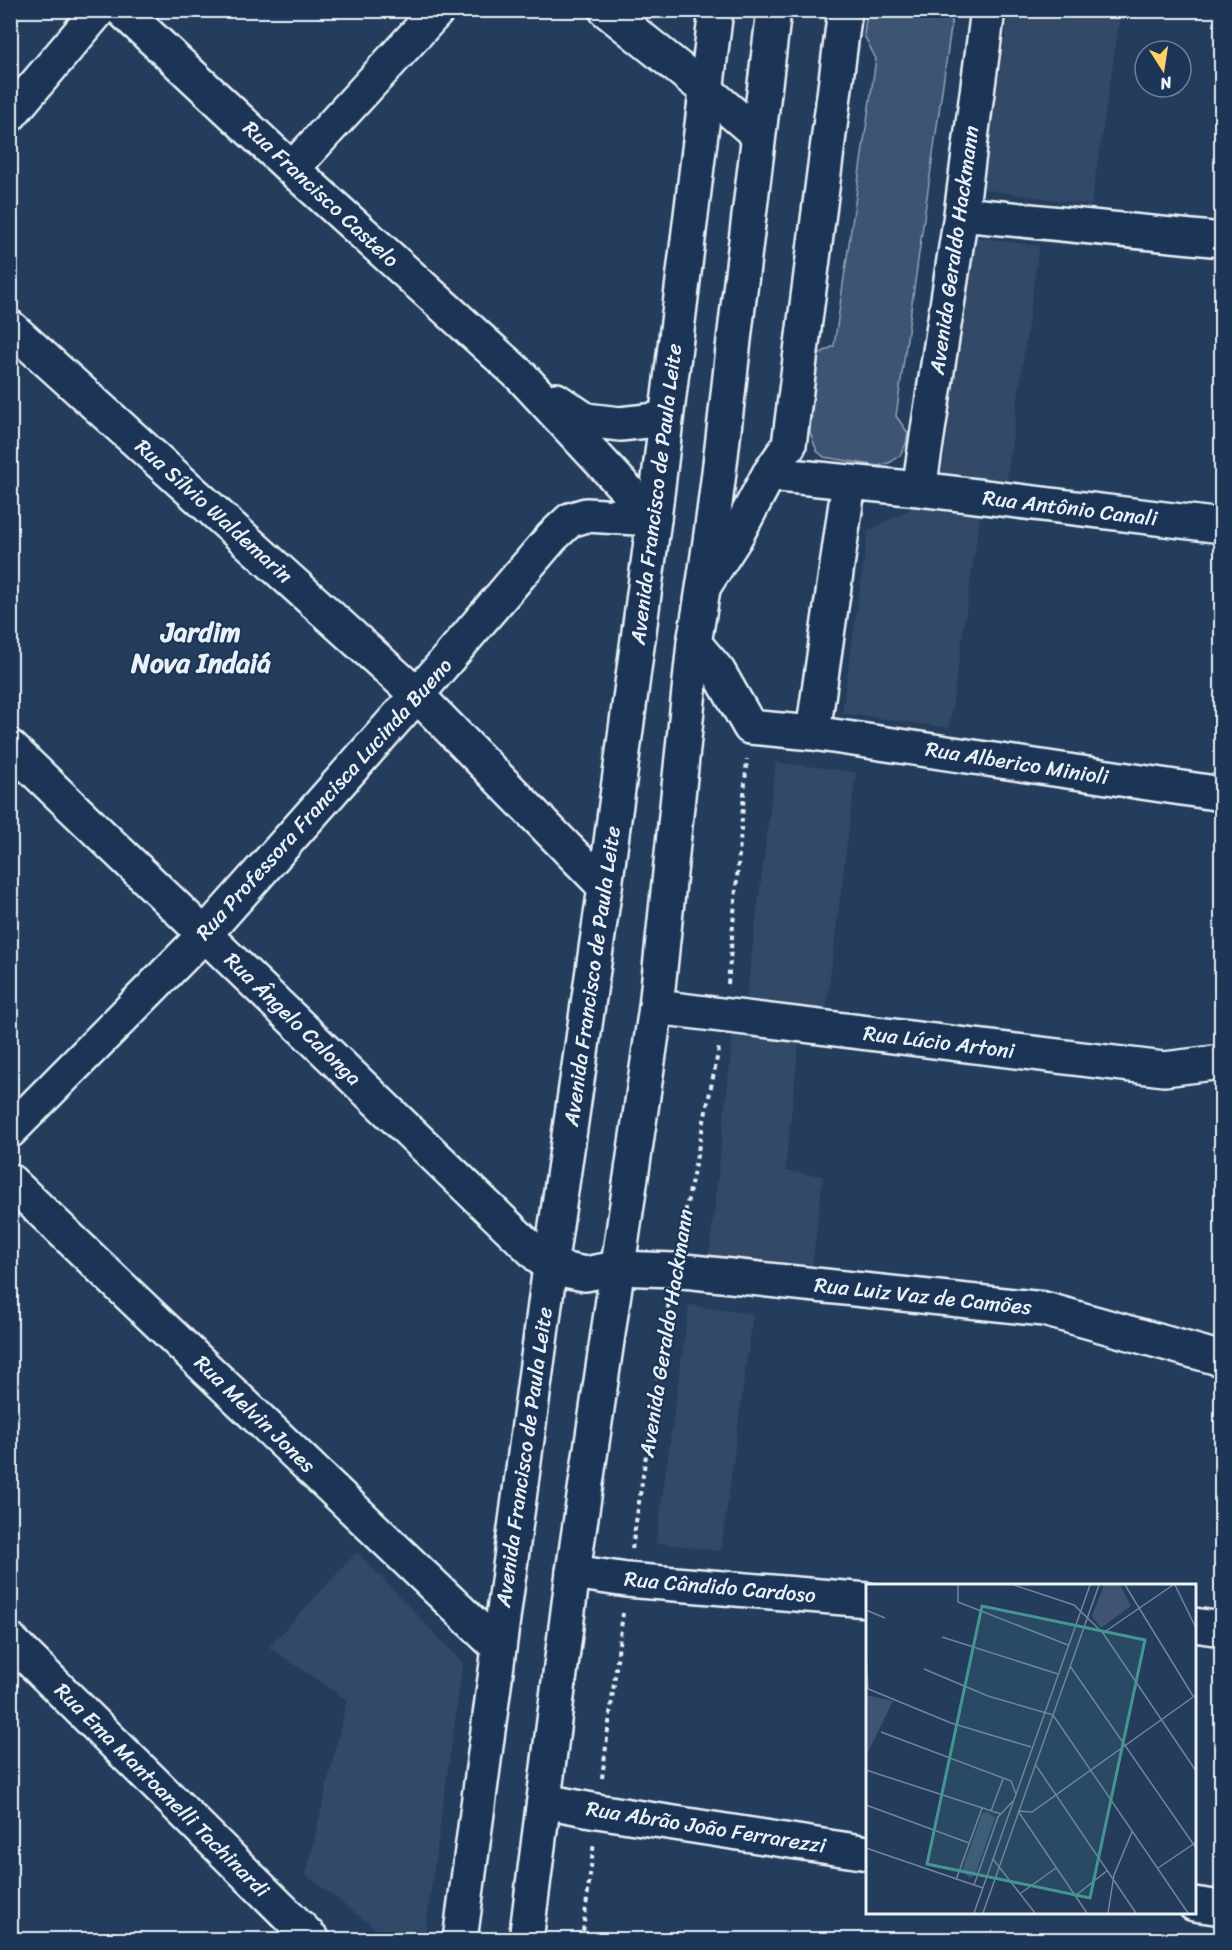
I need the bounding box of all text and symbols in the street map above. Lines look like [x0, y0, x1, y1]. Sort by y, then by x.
north arrow [1133, 39, 1193, 99]
text: N [1157, 68, 1175, 99]
street label: Rua Francisco Castelo [234, 111, 409, 277]
street label: Avenida Geraldo Hackmann [918, 123, 990, 378]
street label: Avenida Francisco de Paula Leite [619, 341, 693, 648]
street label: Rua Sílvio Waldemarin [126, 429, 302, 593]
street label: Rua Antônio Canali [981, 478, 1161, 538]
district label: Jardim Nova Indaiá [130, 608, 271, 687]
street label: Rua Professora Francisca Lucinda Bueno [186, 649, 462, 949]
street label: Rua Alberico Minioli [923, 730, 1112, 796]
street label: Avenida Francisco de Paula Leite [552, 823, 632, 1130]
street label: Rua Ângelo Calonga [215, 943, 371, 1096]
street label: Rua Lúcio Artoni [861, 1014, 1018, 1070]
street label: Avenida Geraldo Hackmann [627, 1206, 704, 1461]
street label: Rua Luiz Vaz de Camões [813, 1266, 1034, 1326]
street label: Avenida Francisco de Paula Leite [484, 1304, 564, 1611]
street label: Rua Melvin Jones [185, 1345, 325, 1483]
street label: Rua Cândido Cardoso [623, 1560, 818, 1614]
inset map [866, 1584, 1196, 1914]
street label: Rua Ema Mantoanelli Tachinardi [45, 1673, 280, 1908]
street label: Rua Abrão João Ferrarezzi [584, 1789, 830, 1865]

